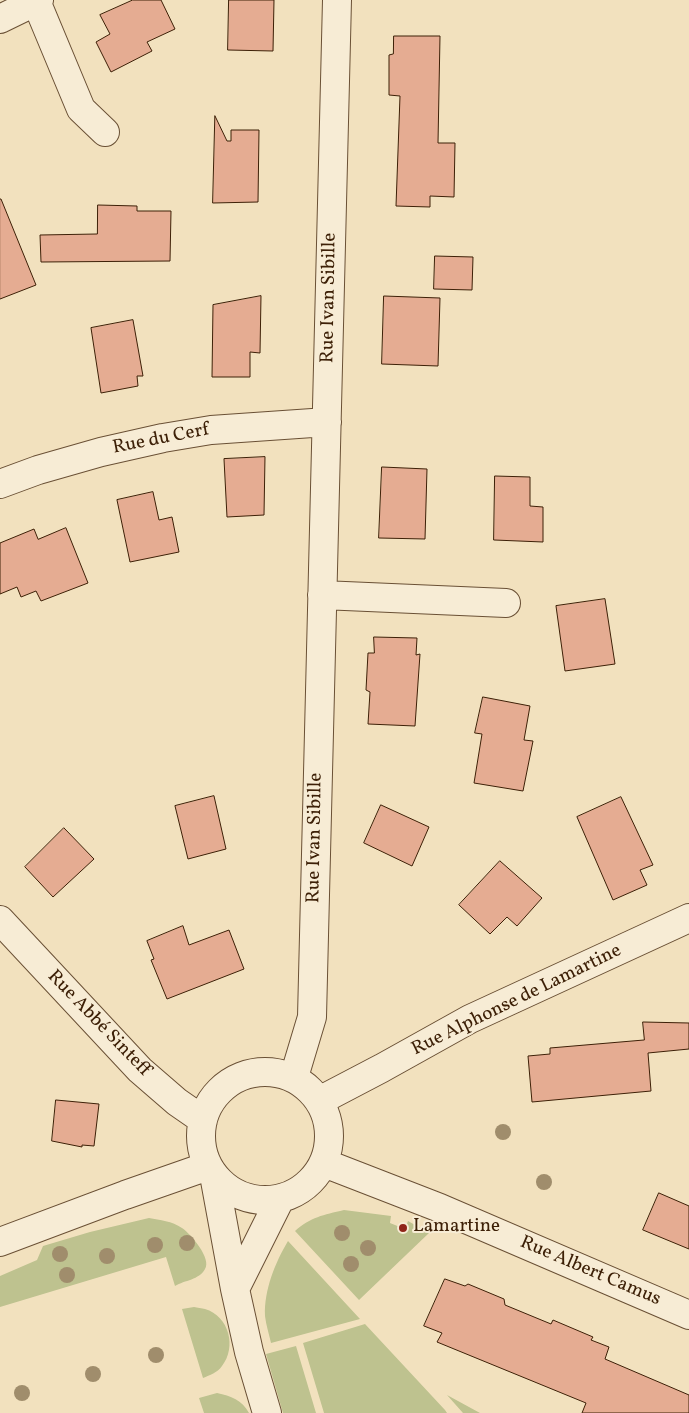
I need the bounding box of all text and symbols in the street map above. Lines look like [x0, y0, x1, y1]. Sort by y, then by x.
street label: Rue Ivan Sibille [317, 233, 343, 363]
street label: Rue du Cerf [111, 419, 211, 461]
street label: Rue Ivan Sibille [303, 773, 329, 903]
street label: Rue Alphonse de Lamartine [408, 940, 626, 1062]
street label: Rue Abbé Sinteff [42, 966, 154, 1082]
place label: Lamartine [413, 1217, 500, 1239]
marker: Lamartine [397, 1222, 409, 1234]
street label: Rue Albert Camus [516, 1232, 664, 1312]

